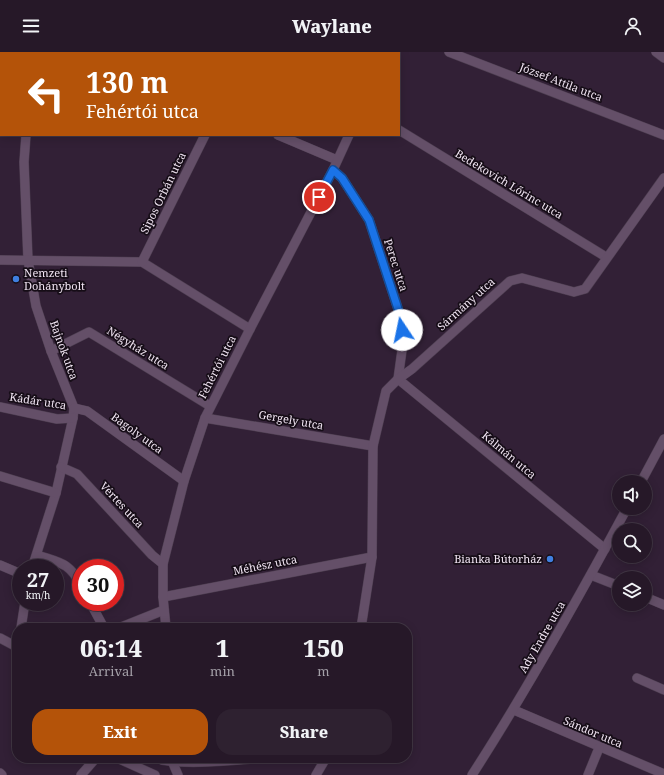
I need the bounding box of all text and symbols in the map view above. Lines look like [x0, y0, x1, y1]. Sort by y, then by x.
text: Waylane [292, 14, 372, 38]
icon: menu [20, 15, 42, 37]
icon: person [622, 15, 644, 37]
street label: József Attila utca [517, 58, 605, 104]
text: 130 m [86, 63, 168, 101]
icon: left [20, 68, 72, 120]
text: Fehértói utca [86, 99, 199, 123]
street label: Bedekovich Lőrinc utca [453, 145, 566, 222]
street label: Sipos Orbán utca [136, 149, 189, 236]
pin [302, 180, 336, 214]
icon: arrive [308, 186, 330, 208]
street label: Perec utca [381, 237, 412, 293]
place label: Nemzeti Dohánybolt [24, 265, 85, 293]
marker: Nemzeti Dohánybolt [11, 274, 21, 284]
street label: Sármány utca [434, 274, 498, 333]
position arrow [381, 309, 423, 351]
street label: Bajnok utca [47, 318, 82, 381]
street label: Négyház utca [104, 323, 172, 373]
street label: Fehértói utca [194, 333, 239, 401]
street label: Kádár utca [9, 389, 68, 412]
street label: Gergely utca [257, 406, 325, 433]
street label: Bagoly utca [108, 409, 166, 456]
street label: Kálmán utca [479, 428, 540, 482]
map controls [612, 475, 652, 611]
button: sound [612, 475, 652, 515]
street label: Vértes utca [97, 478, 148, 531]
button: search [612, 523, 652, 563]
street label: Méhész utca [232, 551, 298, 578]
place label: Bianka Bútorház [454, 551, 542, 566]
marker: Bianka Bútorház [545, 554, 555, 564]
speed limit sign: 30 [72, 559, 124, 611]
text: 27 [27, 566, 49, 593]
button: layers [612, 571, 652, 611]
text: km/h [26, 588, 50, 602]
street label: Ady Endre utca [515, 598, 568, 675]
text: 06:14 [80, 631, 142, 664]
text: 1 [216, 631, 229, 664]
text: 150 [303, 631, 344, 664]
text: Arrival [89, 662, 133, 680]
text: min [210, 662, 235, 680]
text: m [317, 662, 330, 680]
button: Exit [32, 709, 208, 755]
button: Share [216, 709, 392, 755]
street label: Sándor utca [561, 712, 625, 751]

